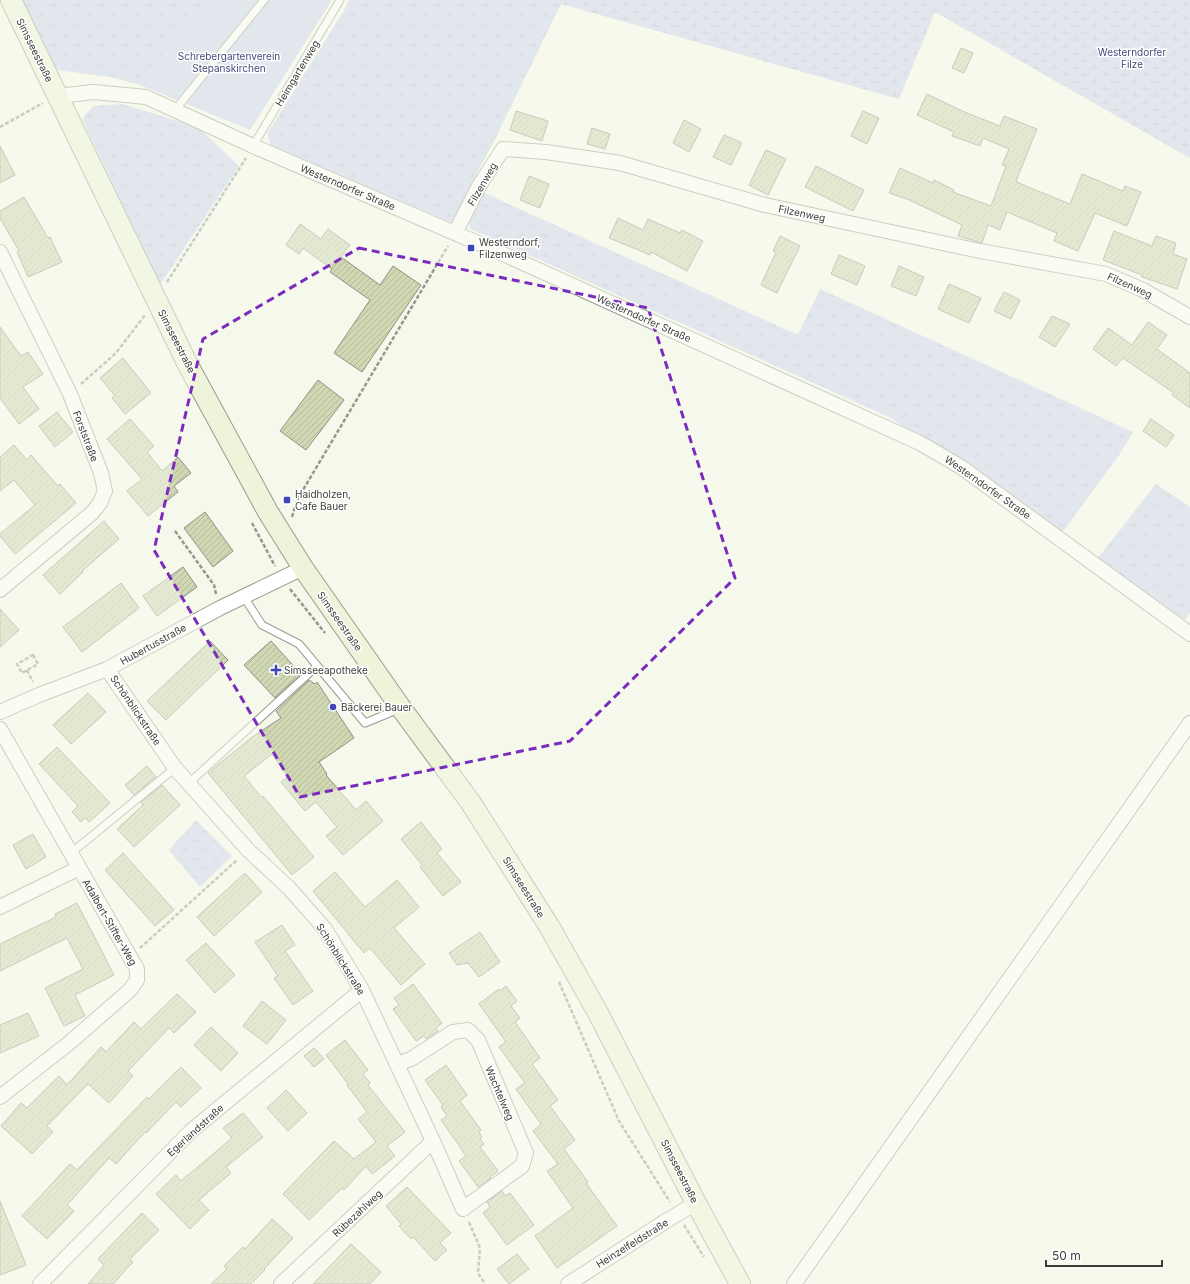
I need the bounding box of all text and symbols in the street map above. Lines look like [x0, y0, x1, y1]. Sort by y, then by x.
street label: Simsseestraße [14, 16, 56, 84]
street label: Heimgartenweg [273, 38, 321, 108]
park label: Westerndorfer Filze [1098, 46, 1166, 70]
park label: Schrebergartenverein Stepanskirchen [178, 50, 280, 74]
street label: Filzenweg [465, 160, 499, 208]
street label: Westerndorfer Straße [299, 162, 398, 213]
street label: Filzenweg [777, 202, 827, 224]
place label: Westerndorf, Filzenweg [479, 236, 540, 260]
marker: Westerndorf, Filzenweg [466, 243, 476, 253]
street label: Filzenweg [1106, 270, 1154, 300]
street label: Westerndorfer Straße [595, 292, 693, 344]
street label: Simsseestraße [156, 307, 198, 375]
street label: Forststraße [71, 409, 101, 463]
street label: Westerndorfer Straße [943, 453, 1033, 521]
place label: Haidholzen, Cafe Bauer [295, 488, 351, 512]
marker: Haidholzen, Cafe Bauer [282, 495, 292, 505]
street label: Simsseestraße [315, 589, 365, 653]
street label: Hubertusstraße [118, 621, 188, 667]
place label: Simsseeapotheke [284, 664, 368, 676]
marker: Simsseeapotheke [271, 665, 281, 675]
street label: Schönblickstraße [108, 673, 164, 747]
place label: Bäckerei Bauer [341, 701, 413, 713]
marker: Bäckerei Bauer [328, 702, 338, 712]
street label: Simsseestraße [500, 854, 548, 920]
street label: Adalbert-Stifter-Weg [80, 877, 140, 967]
street label: Schönblickstraße [314, 921, 368, 997]
street label: Wachtelweg [483, 1064, 517, 1122]
street label: Egerlandstraße [164, 1101, 226, 1159]
street label: Simsseestraße [659, 1137, 701, 1205]
street label: Rübezahlweg [330, 1187, 384, 1239]
street label: Heinzelfeldstraße [594, 1216, 670, 1270]
scale bar [1046, 1242, 1162, 1268]
text: 50 m [1052, 1248, 1081, 1263]

